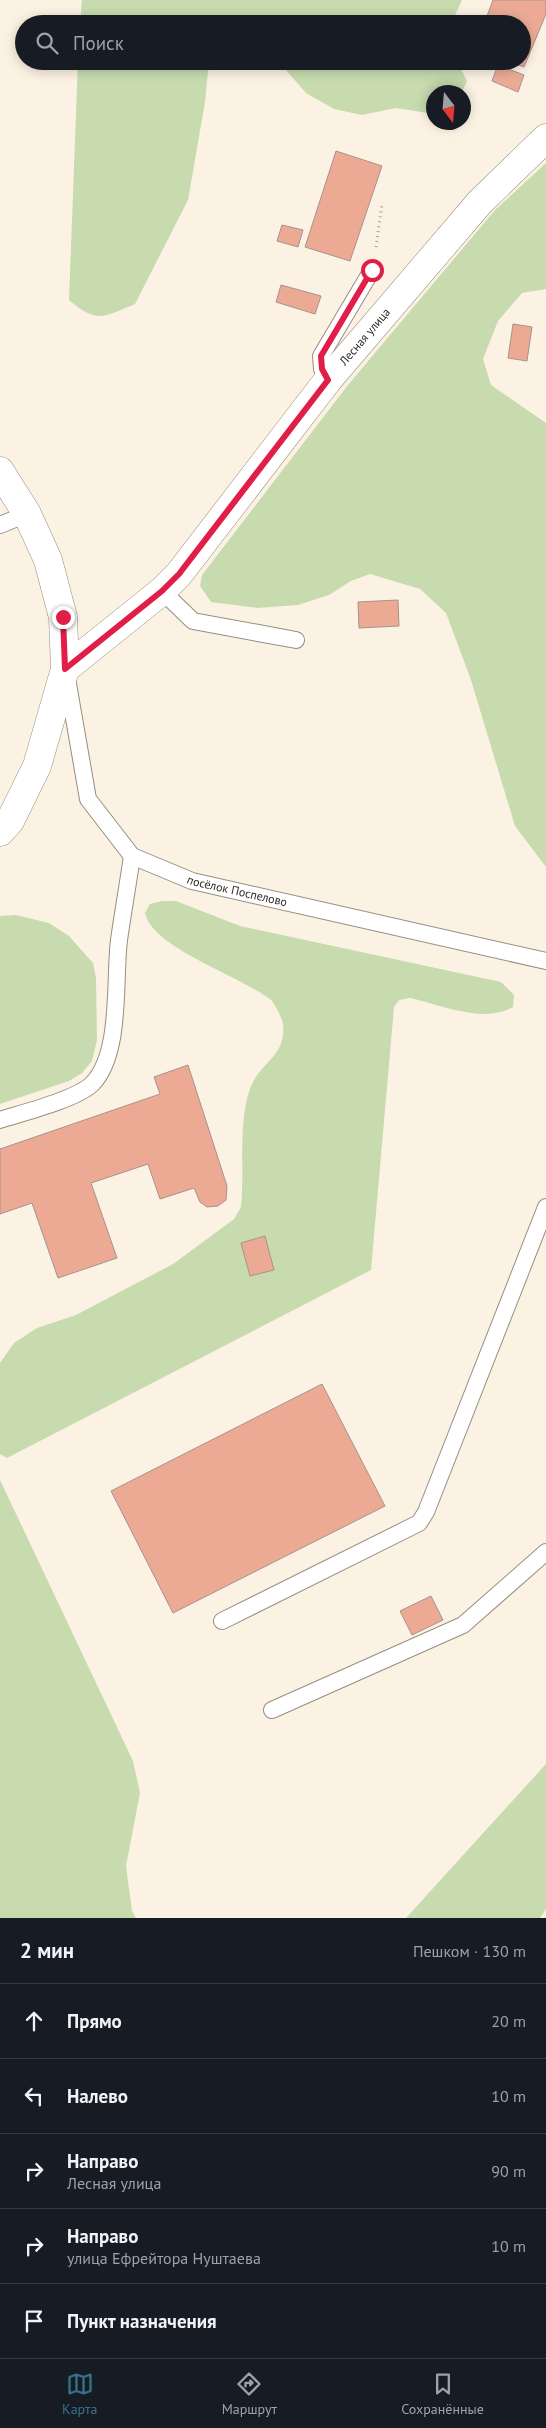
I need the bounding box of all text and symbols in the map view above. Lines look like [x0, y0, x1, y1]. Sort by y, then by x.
search box [15, 15, 531, 70]
icon: search [33, 29, 61, 57]
text: Поиск [73, 31, 124, 55]
north arrow [426, 85, 471, 130]
route start [361, 259, 384, 282]
street label: Лесная улица [335, 305, 393, 369]
route end [52, 606, 75, 629]
street label: посёлок Поспелово [185, 872, 289, 909]
text: 2 мин [20, 1937, 74, 1964]
text: Пешком · 130 m [413, 1941, 526, 1961]
icon: ahead [20, 2007, 48, 2035]
text: Прямо [67, 2009, 122, 2033]
text: 20 m [491, 2011, 526, 2031]
icon: left [20, 2082, 48, 2110]
text: Налево [67, 2084, 128, 2108]
text: 10 m [491, 2086, 526, 2106]
text: Направо [67, 2149, 138, 2173]
icon: right [20, 2157, 48, 2185]
text: 90 m [491, 2161, 526, 2181]
text: Лесная улица [67, 2173, 161, 2193]
text: Направо [67, 2224, 138, 2248]
icon: right [20, 2232, 48, 2260]
text: 10 m [491, 2236, 526, 2256]
text: улица Ефрейтора Нуштаева [67, 2248, 261, 2268]
icon: arrive [20, 2307, 48, 2335]
text: Пункт назначения [67, 2309, 217, 2333]
tab: Карта [62, 2370, 97, 2418]
tab: Маршрут [222, 2370, 277, 2418]
tab: Сохранённые [401, 2370, 484, 2418]

